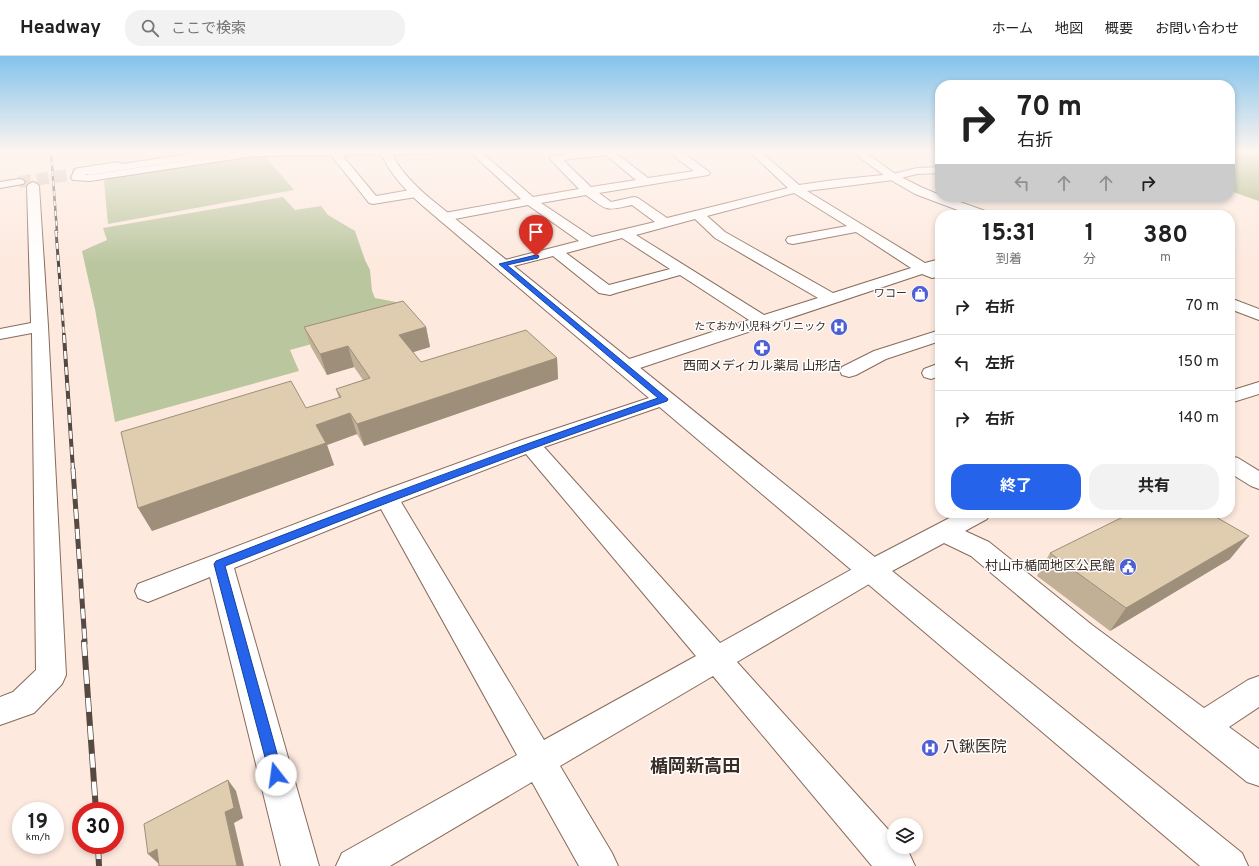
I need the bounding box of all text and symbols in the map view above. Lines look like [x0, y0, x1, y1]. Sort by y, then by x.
search box [125, 10, 405, 46]
text: Headway [20, 16, 101, 40]
icon: search [139, 17, 161, 39]
text: ここで検索 [171, 20, 246, 39]
text: ホーム [991, 21, 1033, 38]
text: 地図 [1055, 21, 1083, 38]
text: 概要 [1105, 21, 1133, 38]
text: お問い合わせ [1155, 21, 1239, 38]
text: 70 m [1017, 90, 1082, 126]
icon: right [951, 96, 1003, 148]
text: 右折 [1017, 130, 1053, 153]
icon: left [1011, 172, 1033, 194]
icon: ahead [1053, 172, 1075, 194]
icon: ahead [1095, 172, 1117, 194]
icon: right [1137, 172, 1159, 194]
pin [519, 215, 553, 256]
text: 15:31 [982, 219, 1036, 249]
text: 1 [1085, 219, 1094, 249]
icon: arrive [525, 221, 547, 243]
text: 380 [1143, 221, 1188, 251]
text: m [1160, 250, 1171, 266]
text: 到着 [996, 252, 1022, 268]
text: 分 [1083, 252, 1096, 268]
shop icon: ワコー [910, 284, 930, 304]
place label: ワコー [874, 287, 907, 301]
icon: right [951, 296, 973, 318]
text: 70 m [1186, 297, 1219, 316]
text: 右折 [985, 299, 1015, 318]
hospital icon: たておか小児科クリニック [829, 317, 849, 337]
place label: たておか小児科クリニック [694, 320, 826, 334]
pharmacy icon: 西岡メディカル薬局 山形店 [752, 338, 772, 358]
icon: left [951, 352, 973, 374]
text: 150 m [1178, 353, 1219, 372]
text: 左折 [985, 355, 1015, 374]
place label: 西岡メディカル薬局 山形店 [683, 359, 841, 375]
icon: right [951, 408, 973, 430]
text: 140 m [1179, 409, 1219, 428]
text: 右折 [985, 411, 1015, 430]
button: 終了 [951, 464, 1081, 510]
button: 共有 [1089, 464, 1219, 510]
public building icon: 村山市楯岡地区公民館 [1118, 557, 1138, 577]
place label: 村山市楯岡地区公民館 [985, 558, 1115, 575]
hospital icon: 八鍬医院 [920, 738, 940, 758]
place label: 八鍬医院 [943, 738, 1007, 758]
position arrow [255, 754, 297, 796]
district label: 楯岡新高田 [650, 756, 740, 779]
speed limit sign: 30 [72, 802, 124, 854]
text: 19 [28, 810, 48, 836]
map controls [887, 818, 923, 854]
button: layers [887, 818, 923, 854]
text: km/h [26, 831, 50, 844]

